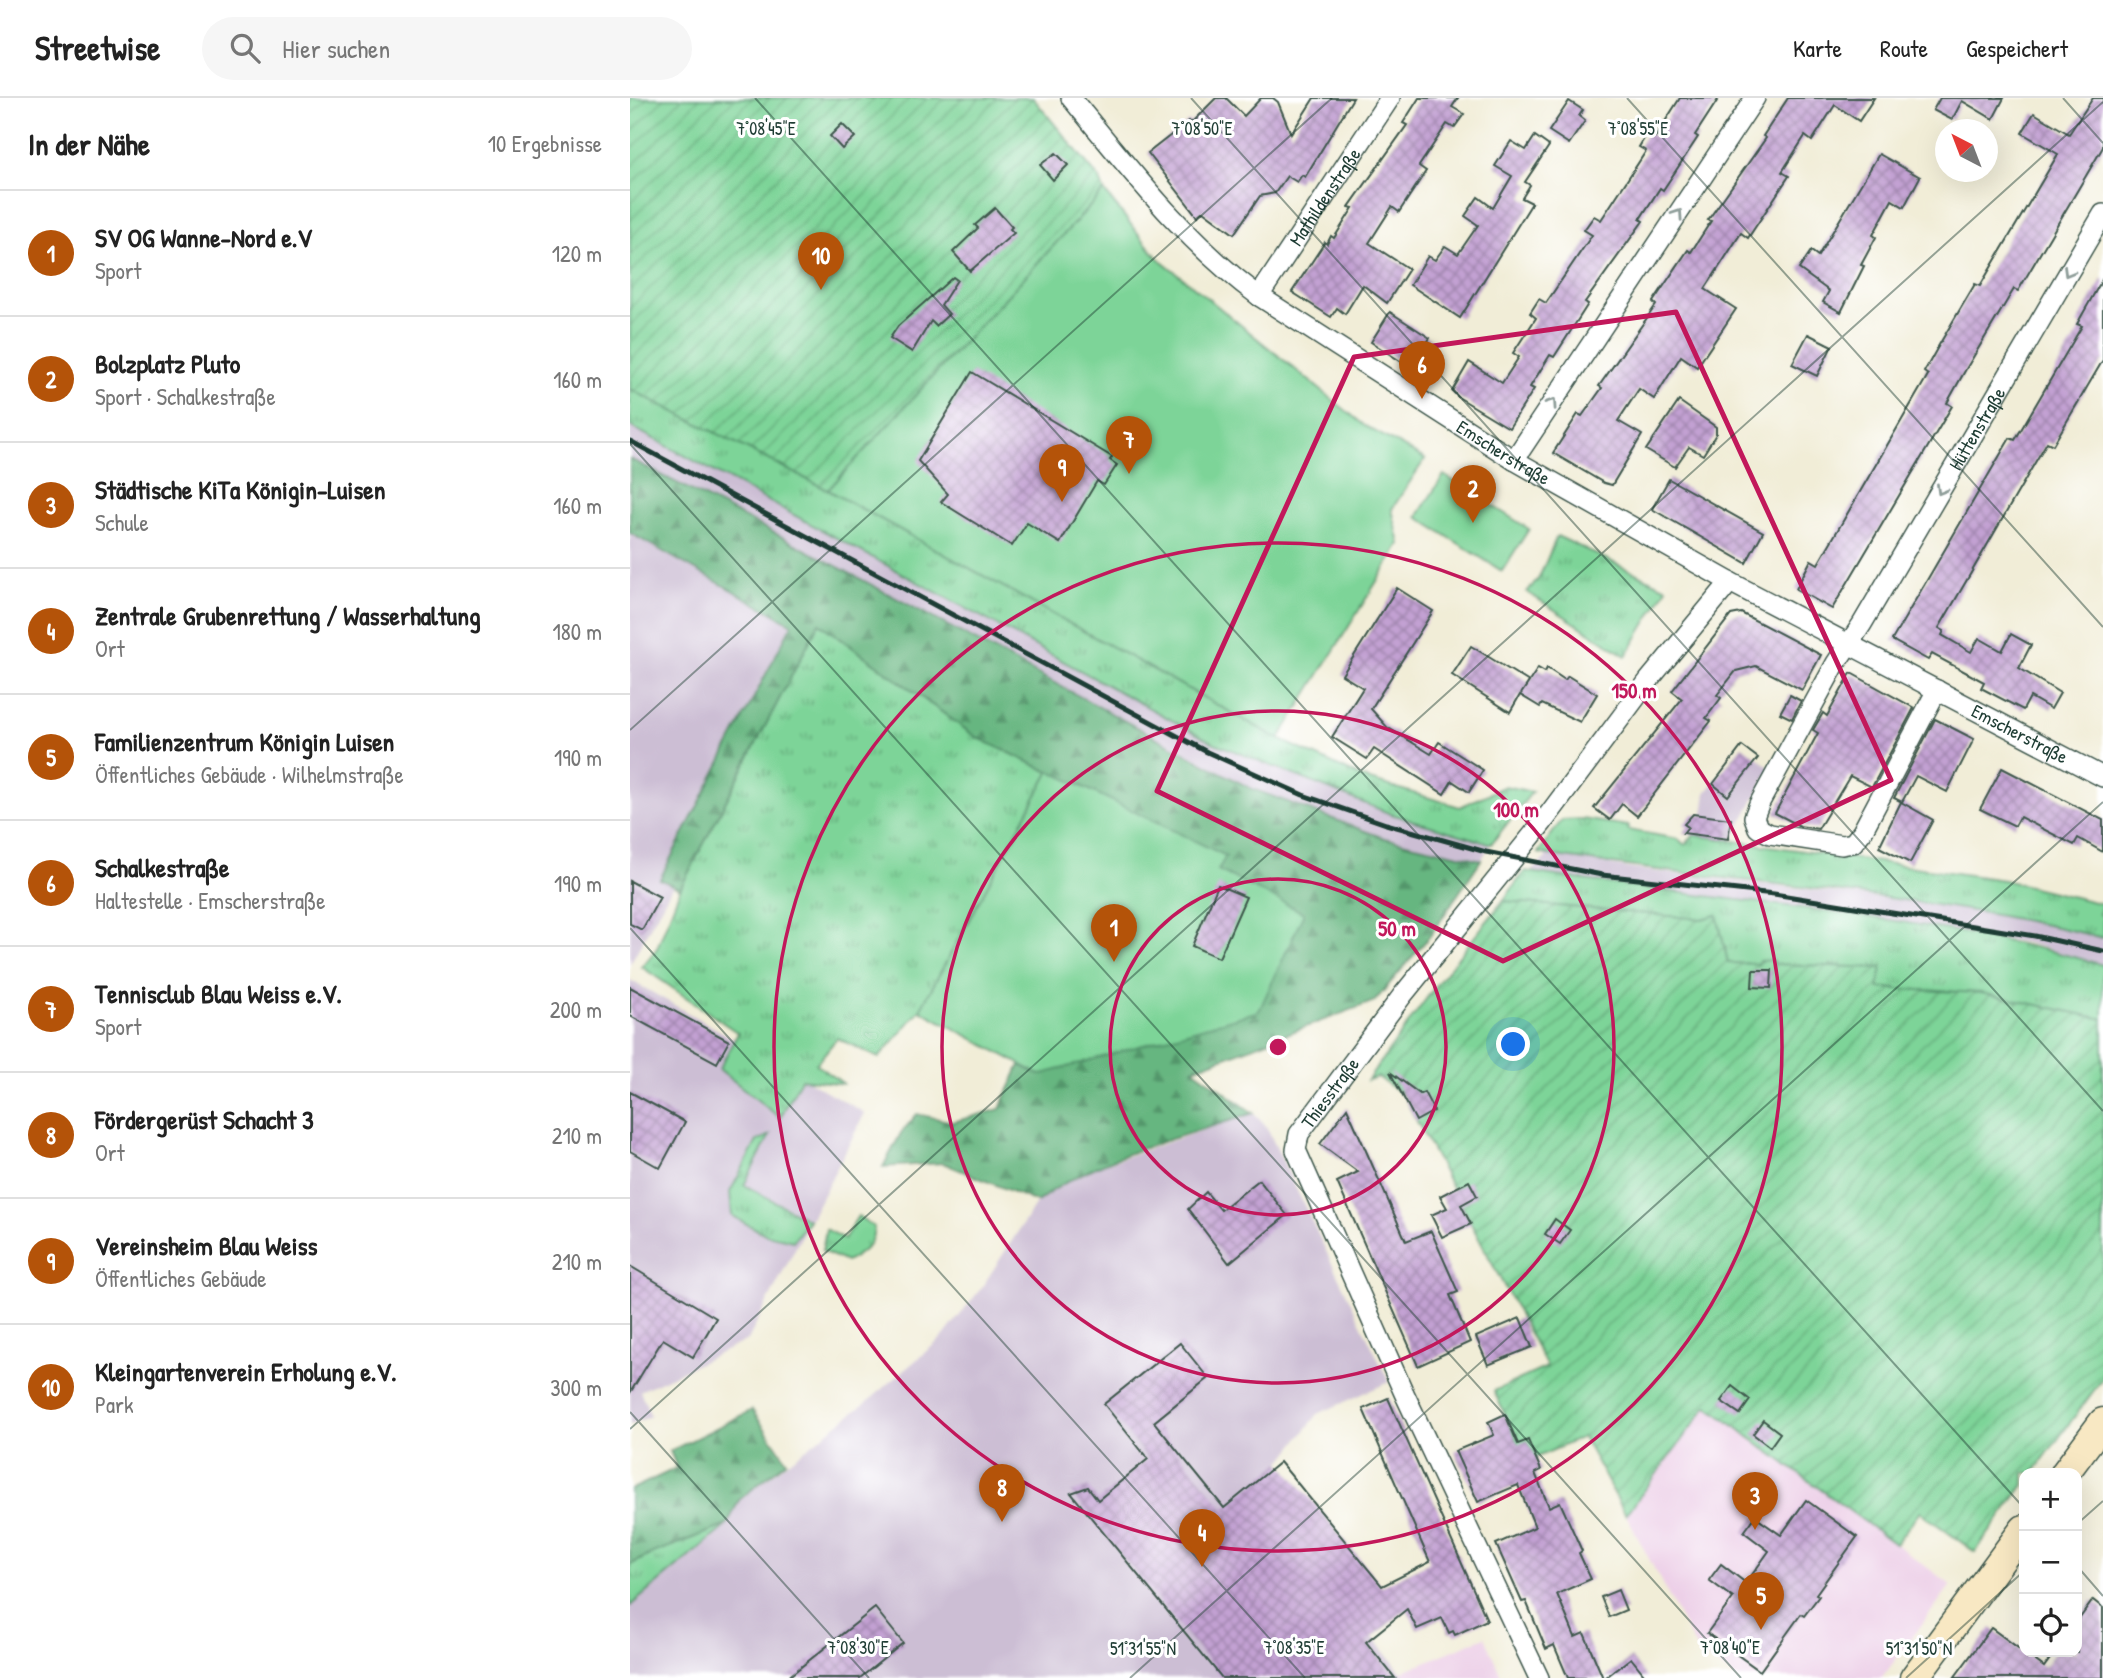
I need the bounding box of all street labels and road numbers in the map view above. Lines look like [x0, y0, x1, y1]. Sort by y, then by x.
street label: Mathildenstraße [1283, 142, 1367, 251]
street label: Hüttenstraße [1942, 382, 2012, 475]
street label: Emscherstraße [1452, 414, 1555, 491]
street label: Emscherstraße [1967, 698, 2073, 770]
street label: Thiesstraße [1295, 1052, 1365, 1134]

